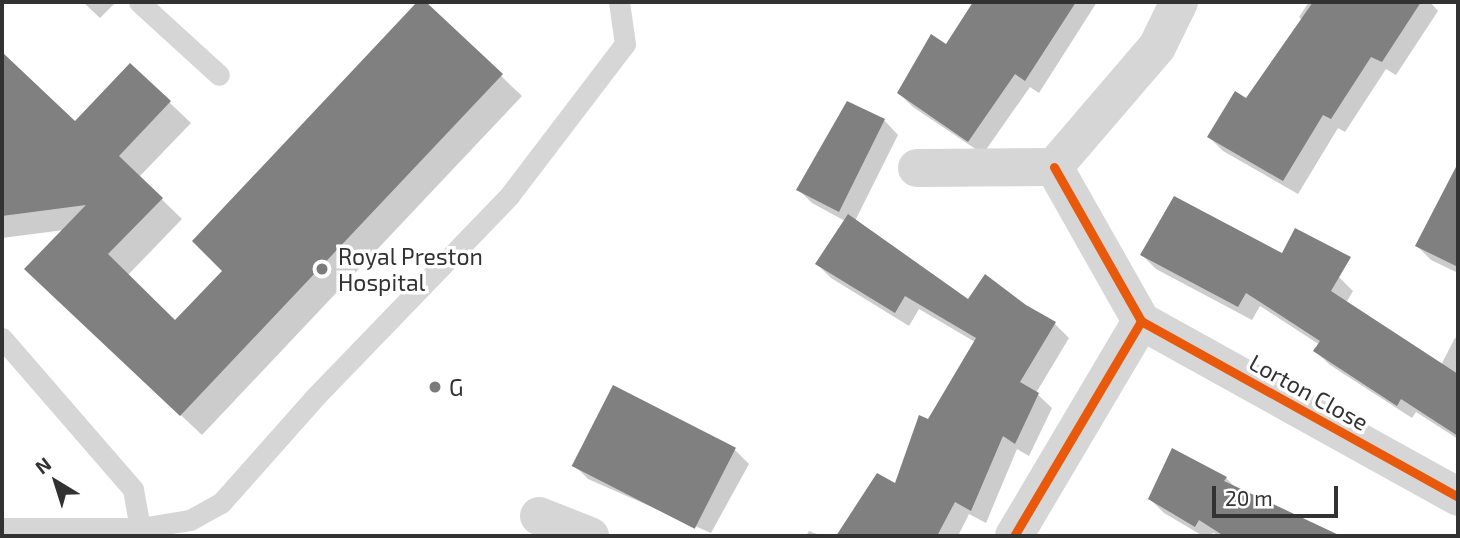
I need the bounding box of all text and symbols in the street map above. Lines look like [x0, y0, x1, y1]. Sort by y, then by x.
place label: Royal Preston Hospital [338, 242, 483, 296]
marker: Royal Preston Hospital [312, 259, 332, 279]
street label: Lorton Close [1245, 348, 1373, 436]
place label: G [449, 373, 463, 401]
marker: G [427, 379, 443, 395]
north arrow [21, 447, 91, 517]
text: N [30, 452, 55, 478]
scale bar [1215, 472, 1341, 516]
text: 20 m [1225, 485, 1273, 510]

